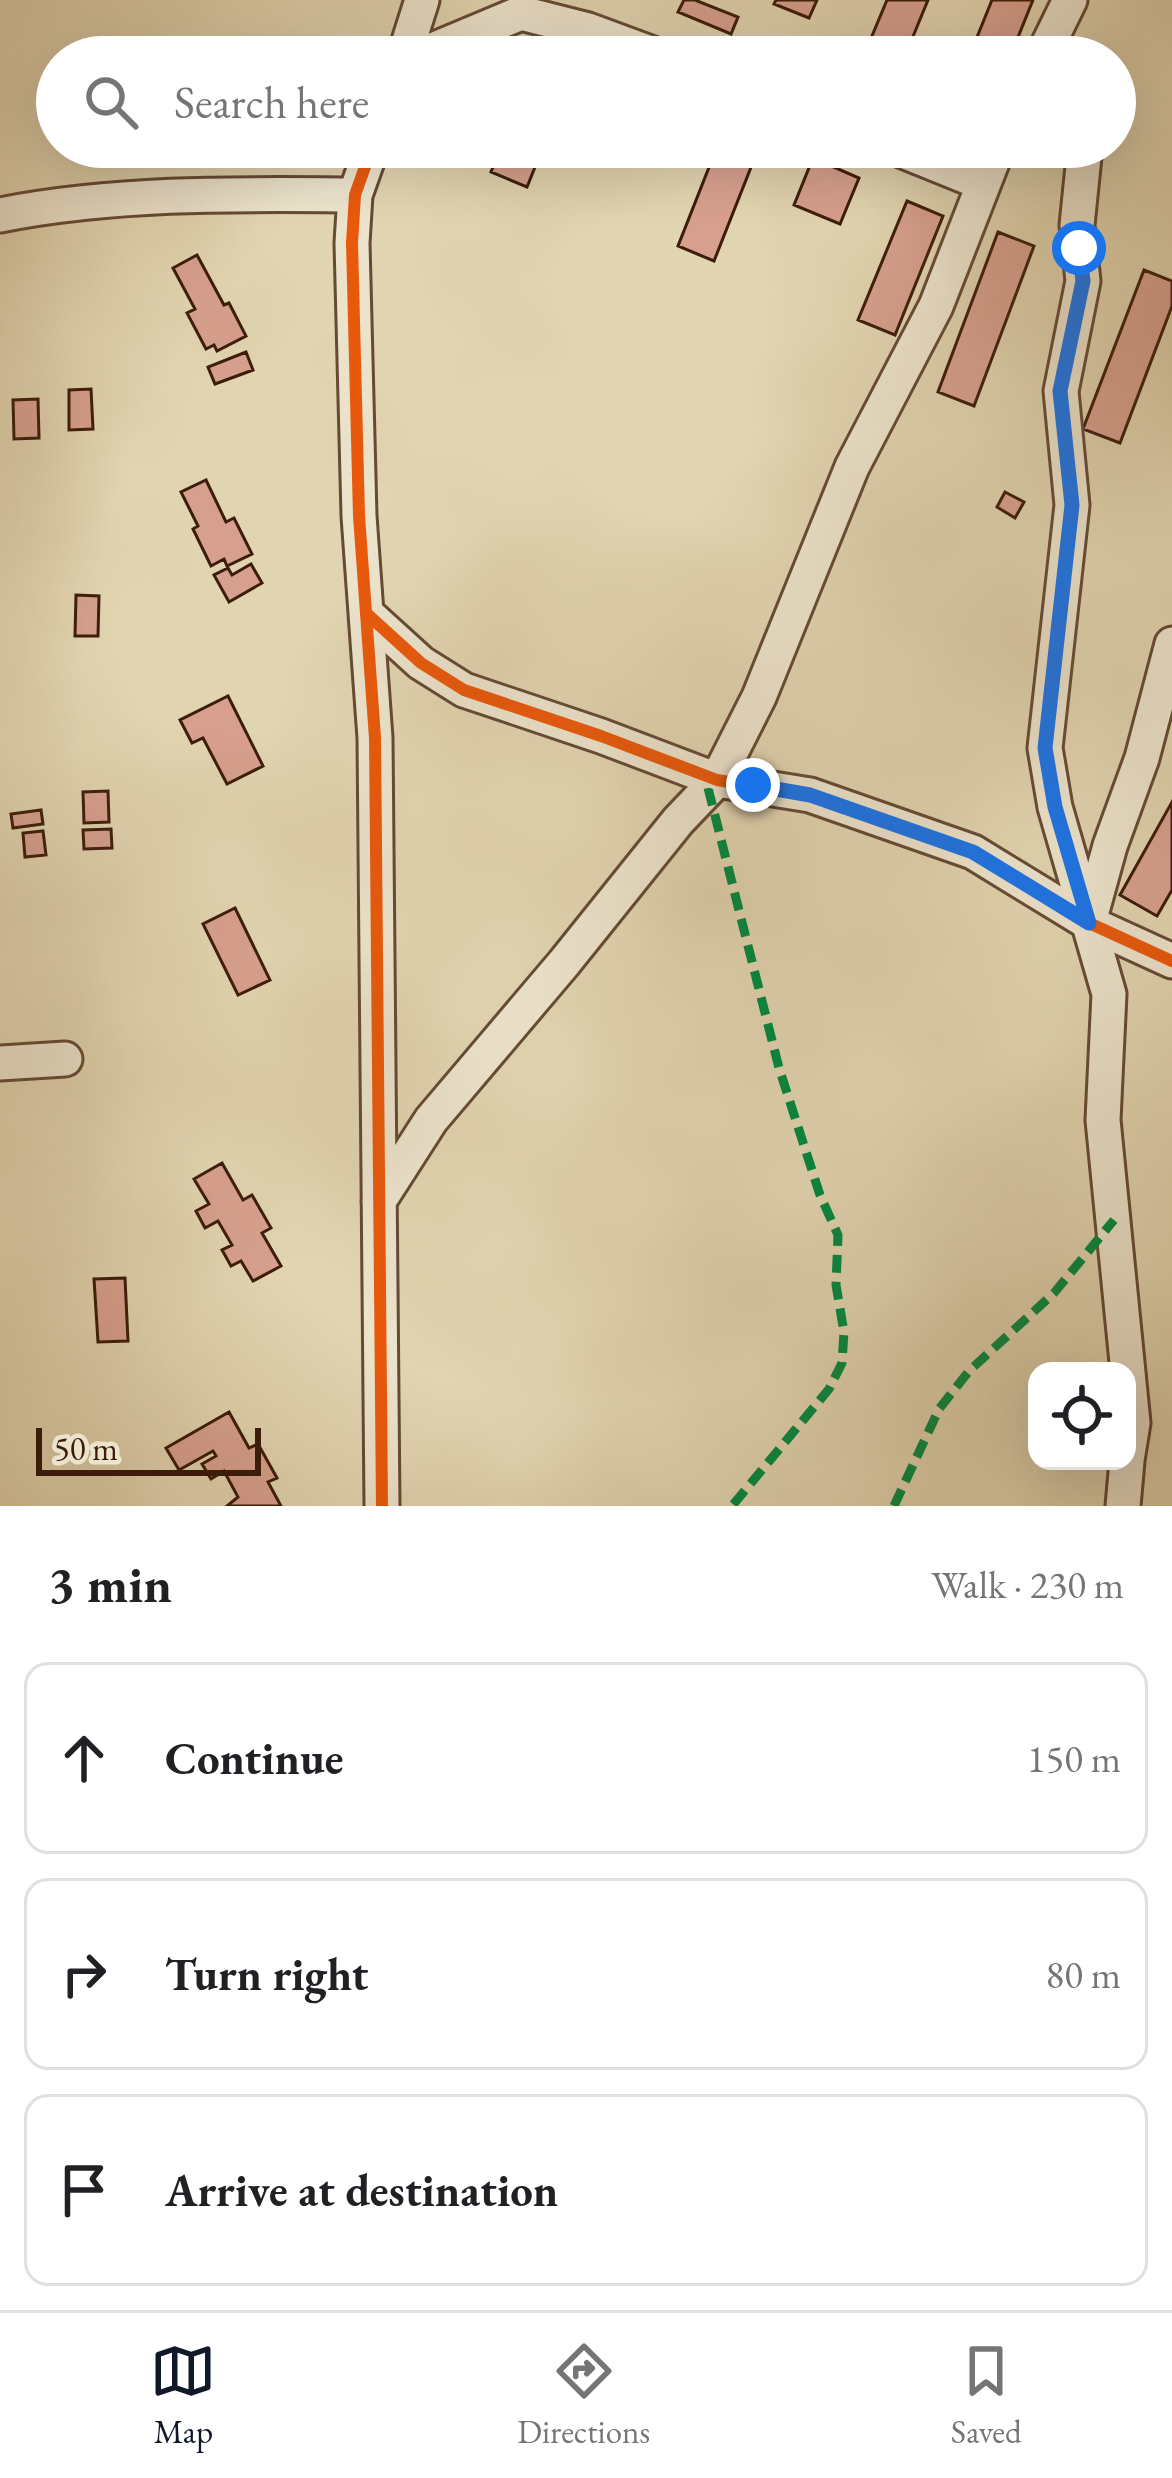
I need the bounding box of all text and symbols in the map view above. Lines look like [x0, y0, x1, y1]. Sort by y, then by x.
search box [36, 36, 1136, 168]
icon: search [78, 69, 144, 135]
text: Search here [174, 73, 369, 131]
route start [1052, 221, 1106, 275]
route end [726, 758, 780, 812]
map controls [1028, 1362, 1136, 1470]
button: locate [1028, 1362, 1136, 1470]
scale bar [36, 1422, 261, 1475]
text: 50 m [54, 1427, 118, 1470]
text: 3 min [48, 1551, 172, 1617]
text: Walk · 230 m [931, 1559, 1124, 1610]
icon: ahead [51, 1725, 117, 1791]
text: Continue [165, 1729, 343, 1787]
text: 150 m [1027, 1733, 1121, 1784]
icon: right [51, 1941, 117, 2007]
text: Turn right [165, 1945, 368, 2003]
text: 80 m [1045, 1949, 1121, 2000]
icon: arrive [51, 2157, 117, 2223]
text: Arrive at destination [165, 2161, 558, 2219]
tab: Map [150, 2338, 216, 2453]
tab: Directions [517, 2338, 650, 2453]
tab: Saved [951, 2338, 1022, 2453]

